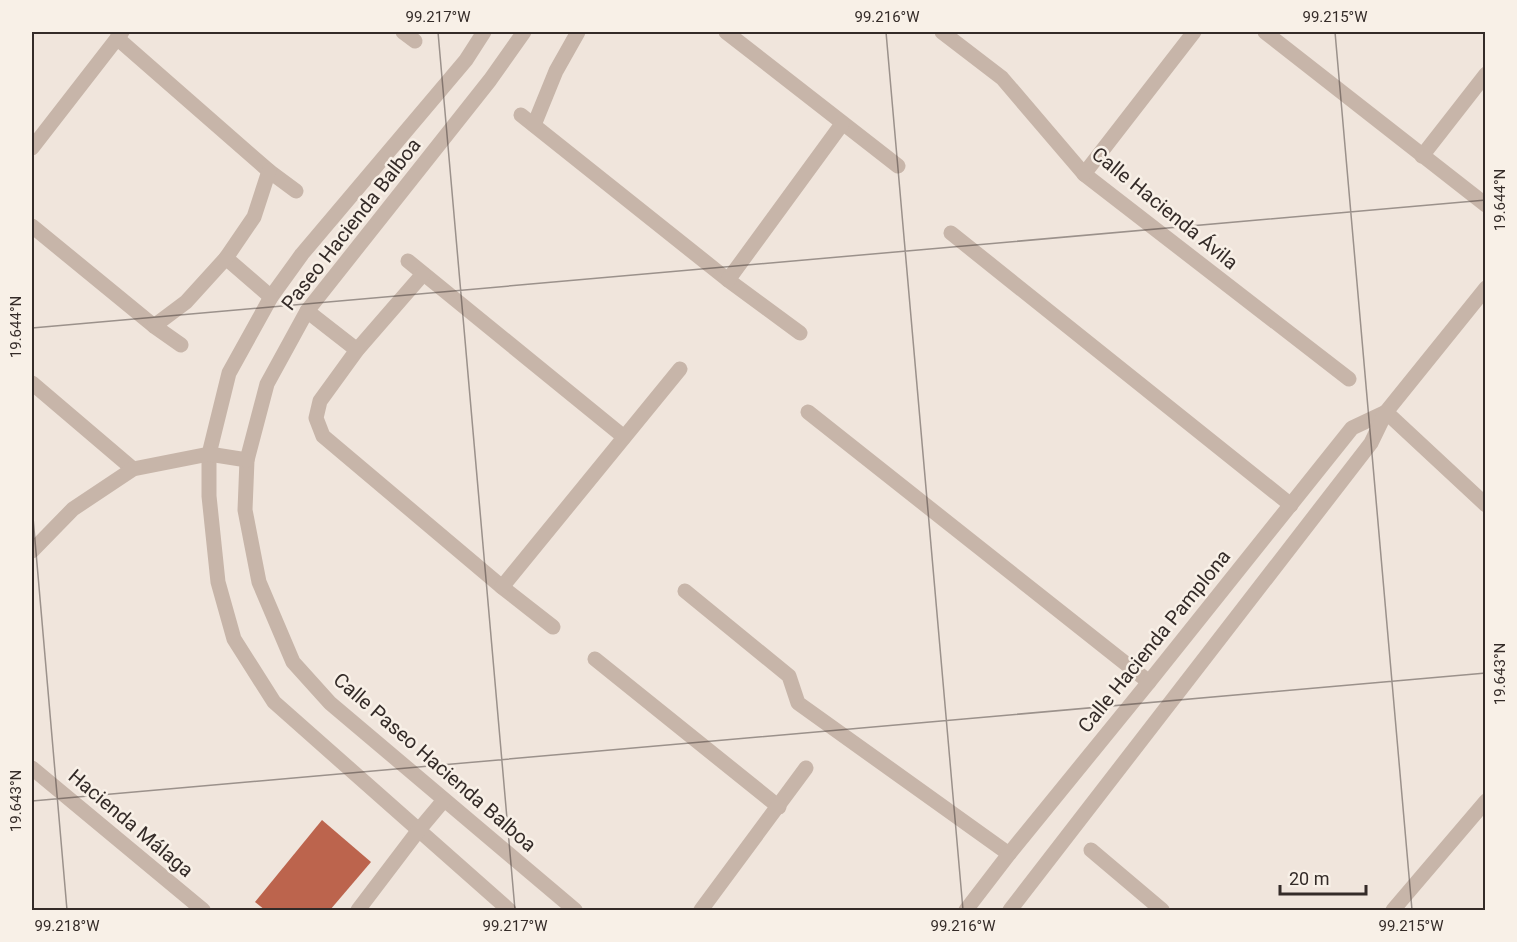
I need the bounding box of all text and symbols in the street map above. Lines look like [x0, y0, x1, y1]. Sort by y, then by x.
text: 99.217°W [405, 8, 471, 26]
text: 99.216°W [854, 8, 920, 26]
text: 99.215°W [1302, 8, 1368, 26]
street label: Paseo Hacienda Balboa [276, 133, 426, 315]
street label: Calle Hacienda Ávila [1087, 142, 1243, 274]
text: 19.644°N [1491, 169, 1509, 231]
text: 19.644°N [7, 296, 25, 358]
street label: Calle Hacienda Pamplona [1073, 545, 1235, 737]
text: 19.643°N [1491, 643, 1509, 705]
street label: Calle Paseo Hacienda Balboa [329, 667, 541, 857]
street label: Hacienda Málaga [64, 764, 198, 882]
text: 19.643°N [7, 770, 25, 832]
scale bar [1280, 858, 1366, 896]
text: 20 m [1289, 868, 1329, 889]
text: 99.218°W [34, 917, 100, 935]
text: 99.217°W [482, 917, 548, 935]
text: 99.216°W [930, 917, 996, 935]
text: 99.215°W [1378, 917, 1444, 935]

